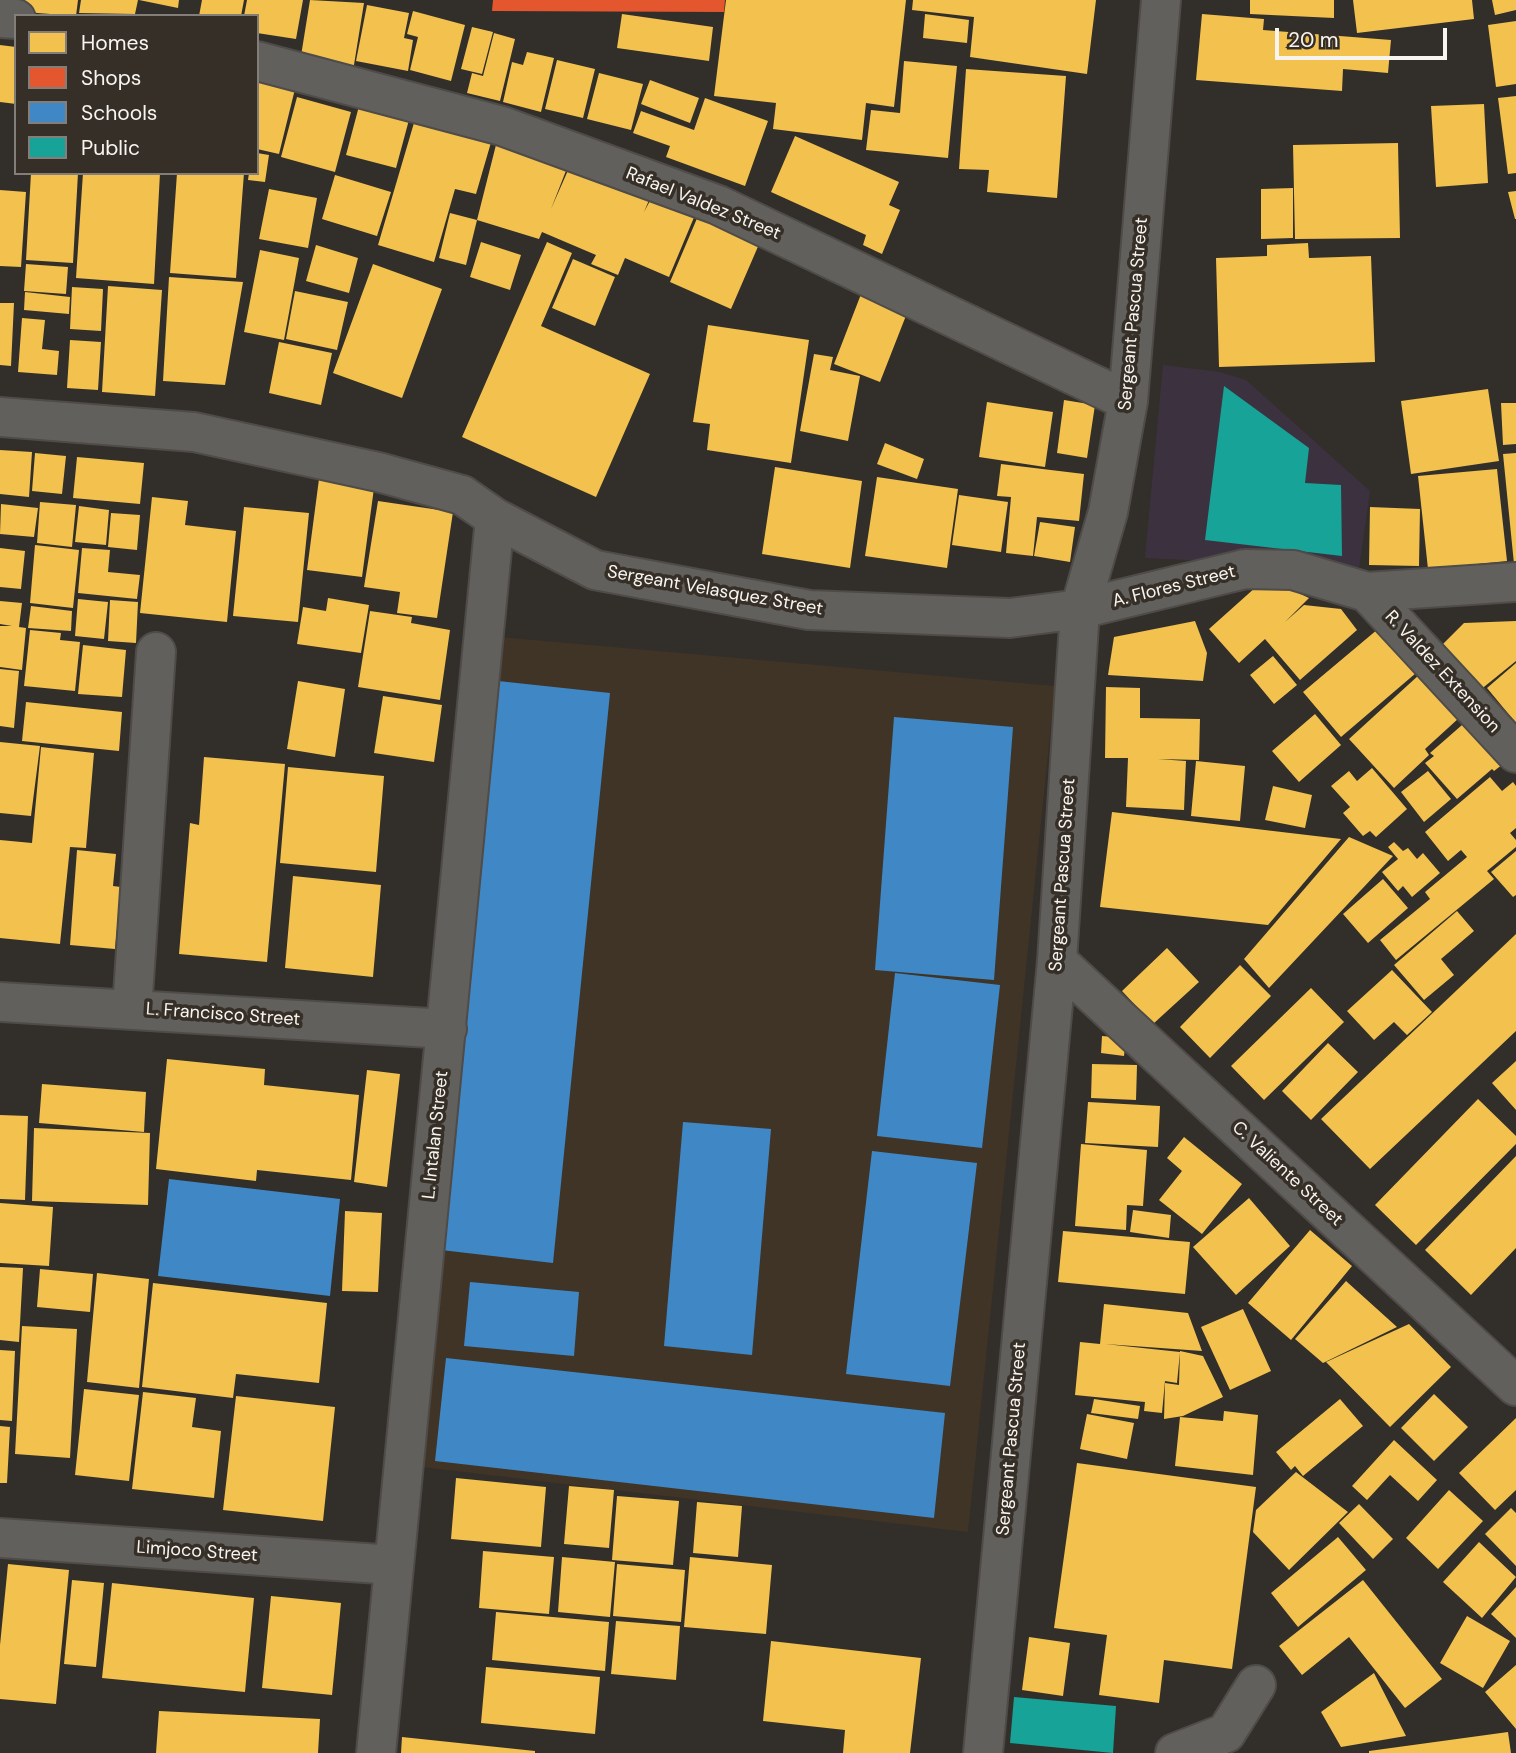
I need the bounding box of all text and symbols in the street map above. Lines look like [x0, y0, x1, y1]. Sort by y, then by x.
legend [14, 14, 259, 175]
scale bar [1278, 14, 1450, 58]
text: 20 m [1288, 26, 1339, 54]
text: Homes [81, 29, 149, 57]
text: Shops [81, 64, 141, 92]
text: Schools [81, 99, 157, 127]
text: Public [81, 134, 140, 162]
street label: Rafael Valdez Street [622, 163, 784, 245]
street label: Sergeant Pascua Street [1115, 216, 1153, 412]
street label: Sergeant Velasquez Street [605, 561, 825, 621]
street label: A. Flores Street [1110, 561, 1238, 613]
street label: R. Valdez Extension [1380, 606, 1504, 738]
street label: Sergeant Pascua Street [1045, 777, 1081, 973]
street label: L. Francisco Street [145, 999, 301, 1031]
street label: L. Intalan Street [419, 1070, 453, 1200]
street label: C. Valiente Street [1227, 1117, 1347, 1231]
street label: Sergeant Pascua Street [993, 1341, 1031, 1537]
street label: Limjoco Street [136, 1537, 258, 1567]

